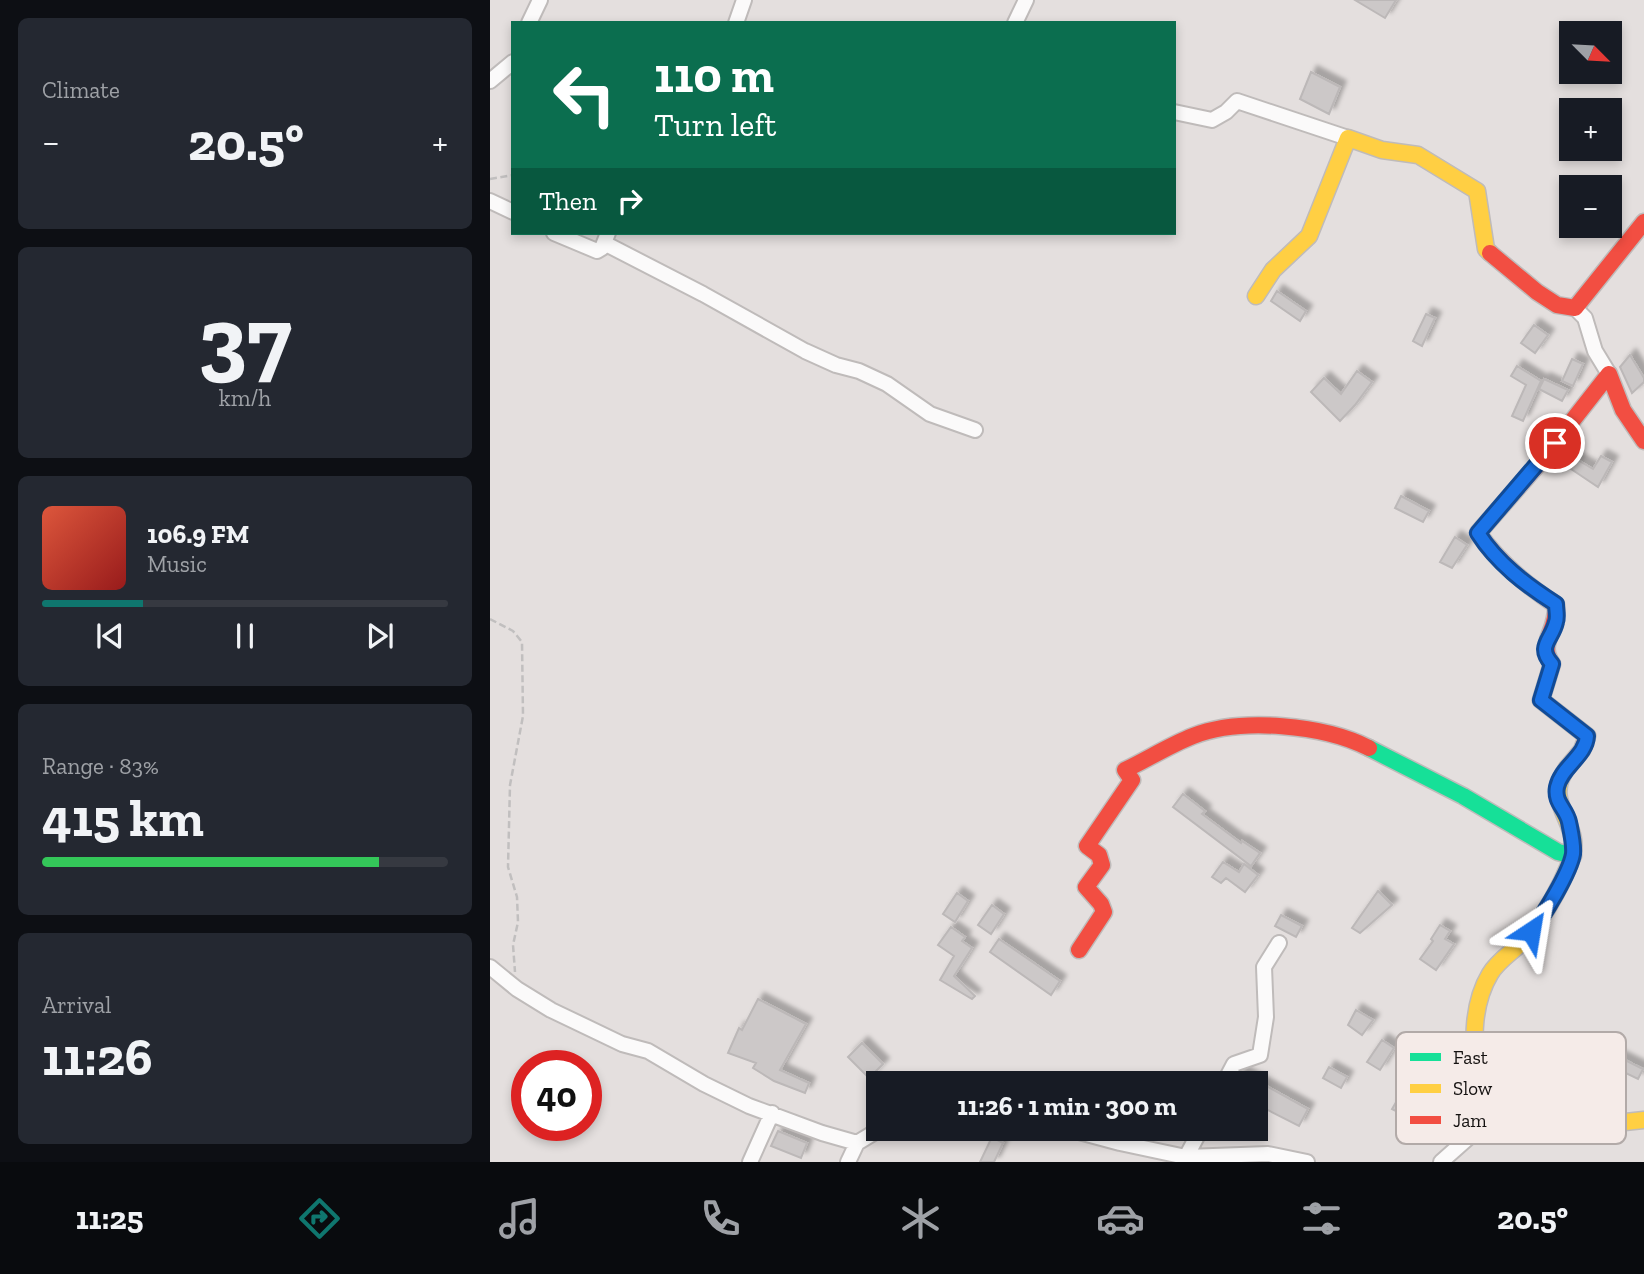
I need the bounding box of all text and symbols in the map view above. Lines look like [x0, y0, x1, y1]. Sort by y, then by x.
north arrow [1559, 21, 1622, 84]
map controls [1559, 21, 1622, 238]
text: 110 m [654, 46, 774, 105]
icon: left [539, 49, 630, 140]
text: Climate [42, 76, 120, 104]
button: + [1559, 98, 1622, 161]
text: Turn left [654, 106, 776, 144]
text: 20.5° [188, 111, 304, 173]
text: − [42, 119, 60, 165]
text: + [432, 119, 448, 165]
button: − [1559, 175, 1622, 238]
icon: right [611, 182, 649, 220]
text: Then [539, 185, 597, 217]
text: 37 [198, 284, 292, 393]
text: km/h [219, 384, 271, 412]
pin [1525, 413, 1585, 473]
icon: arrive [1536, 424, 1574, 462]
text: 106.9 FM [147, 518, 249, 550]
text: Music [147, 550, 207, 578]
icon: previous [91, 617, 129, 655]
icon: pause [226, 617, 264, 655]
icon: next [361, 617, 399, 655]
text: Range · 83% [42, 752, 159, 780]
text: 415 km [42, 787, 204, 849]
position arrow [1494, 894, 1568, 968]
text: Arrival [42, 991, 111, 1019]
text: 11:26 [42, 1026, 153, 1088]
legend [1396, 1032, 1626, 1144]
text: Fast [1453, 1046, 1488, 1069]
speed limit sign: 40 [511, 1050, 602, 1141]
text: Slow [1453, 1077, 1493, 1100]
text: 11:26 · 1 min · 300 m [957, 1090, 1177, 1122]
text: Jam [1453, 1109, 1487, 1132]
icon: directions [295, 1194, 344, 1243]
icon: music [495, 1194, 544, 1243]
icon: phone [696, 1194, 745, 1243]
icon: climate [896, 1194, 945, 1243]
icon: car [1096, 1194, 1145, 1243]
icon: filters [1297, 1194, 1346, 1243]
text: 11:25 [76, 1199, 143, 1237]
text: 20.5° [1497, 1199, 1568, 1237]

